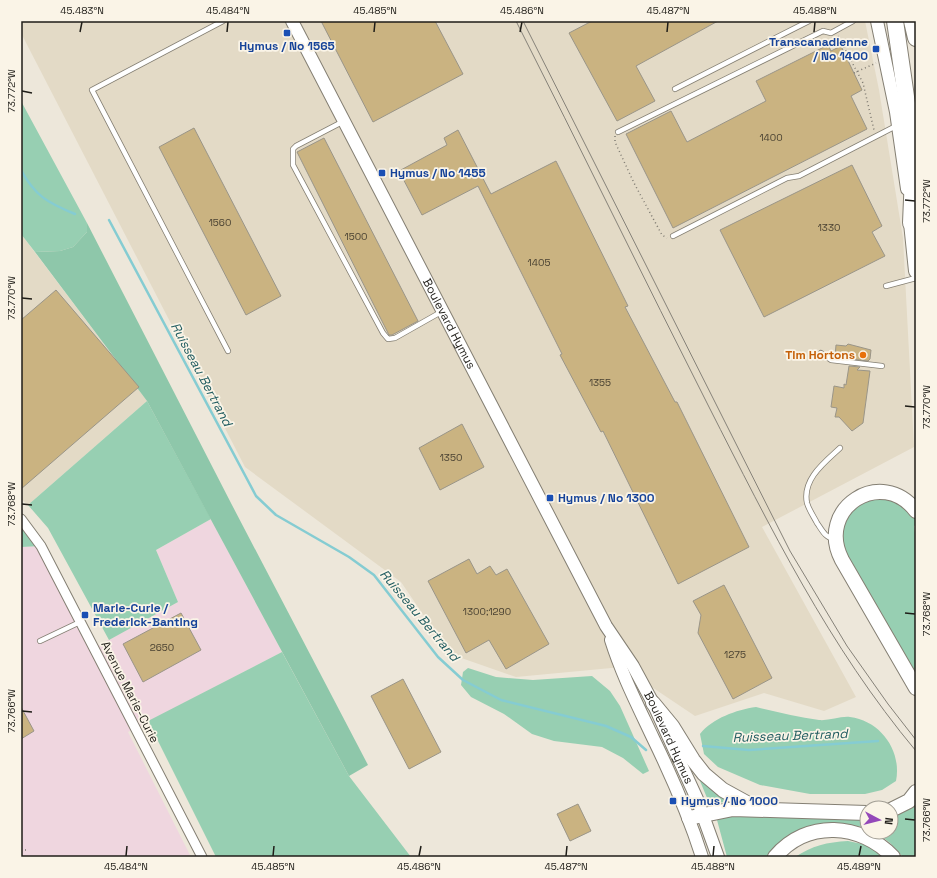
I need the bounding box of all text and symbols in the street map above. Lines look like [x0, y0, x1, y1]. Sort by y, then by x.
text: 45.483°N [60, 4, 104, 17]
text: 45.484°N [206, 4, 250, 17]
text: 45.485°N [353, 4, 397, 17]
text: 45.486°N [500, 4, 544, 17]
text: 45.487°N [646, 4, 690, 17]
text: 45.488°N [793, 4, 837, 17]
marker: Hymus / No 1565 [282, 28, 292, 38]
place label: Transcanadienne / No 1400 [769, 34, 868, 64]
place label: Hymus / No 1565 [239, 38, 335, 54]
marker: Transcanadienne / No 1400 [871, 44, 881, 54]
text: 73.772°W [5, 69, 18, 113]
house number: 1400 [759, 131, 783, 144]
place label: Hymus / No 1455 [390, 165, 486, 181]
marker: Hymus / No 1455 [377, 168, 387, 178]
text: 73.772°W [920, 179, 933, 223]
house number: 1560 [209, 216, 231, 229]
house number: 1330 [818, 221, 840, 234]
house number: 1500 [345, 230, 368, 243]
house number: 1405 [528, 256, 550, 269]
text: 73.770°W [5, 276, 18, 320]
street label: Boulevard Hymus [419, 276, 479, 372]
water label: Ruisseau Bertrand [167, 319, 237, 430]
place label: Tim Hortons [785, 347, 855, 363]
marker: Tim Hortons [858, 350, 868, 360]
house number: 1355 [589, 376, 611, 389]
text: 73.770°W [920, 385, 933, 429]
house number: 1350 [440, 451, 462, 464]
text: 73.768°W [5, 482, 18, 526]
place label: Hymus / No 1300 [558, 490, 655, 506]
marker: Hymus / No 1300 [545, 493, 555, 503]
water label: Ruisseau Bertrand [376, 566, 464, 666]
text: 73.768°W [920, 592, 933, 636]
place label: Marie-Curie / Frederick-Banting [93, 600, 198, 630]
house number: 1300;1290 [463, 605, 511, 618]
marker: Marie-Curie / Frederick-Banting [80, 610, 90, 620]
street label: Avenue Marie-Curie [97, 638, 163, 746]
house number: 2650 [150, 641, 174, 654]
house number: 1275 [724, 648, 746, 661]
text: 73.766°W [5, 689, 18, 733]
street label: Boulevard Hymus [640, 689, 697, 786]
water label: Ruisseau Bertrand [732, 725, 849, 746]
place label: Hymus / No 1000 [681, 793, 778, 809]
marker: Hymus / No 1000 [668, 796, 678, 806]
text: 73.766°W [920, 798, 933, 842]
north arrow [859, 800, 899, 840]
text: N [882, 817, 896, 826]
text: 45.484°N [104, 860, 148, 873]
text: 45.485°N [251, 860, 295, 873]
text: 45.486°N [397, 860, 441, 873]
text: 45.487°N [544, 860, 588, 873]
text: 45.488°N [691, 860, 735, 873]
text: 45.489°N [837, 860, 881, 873]

